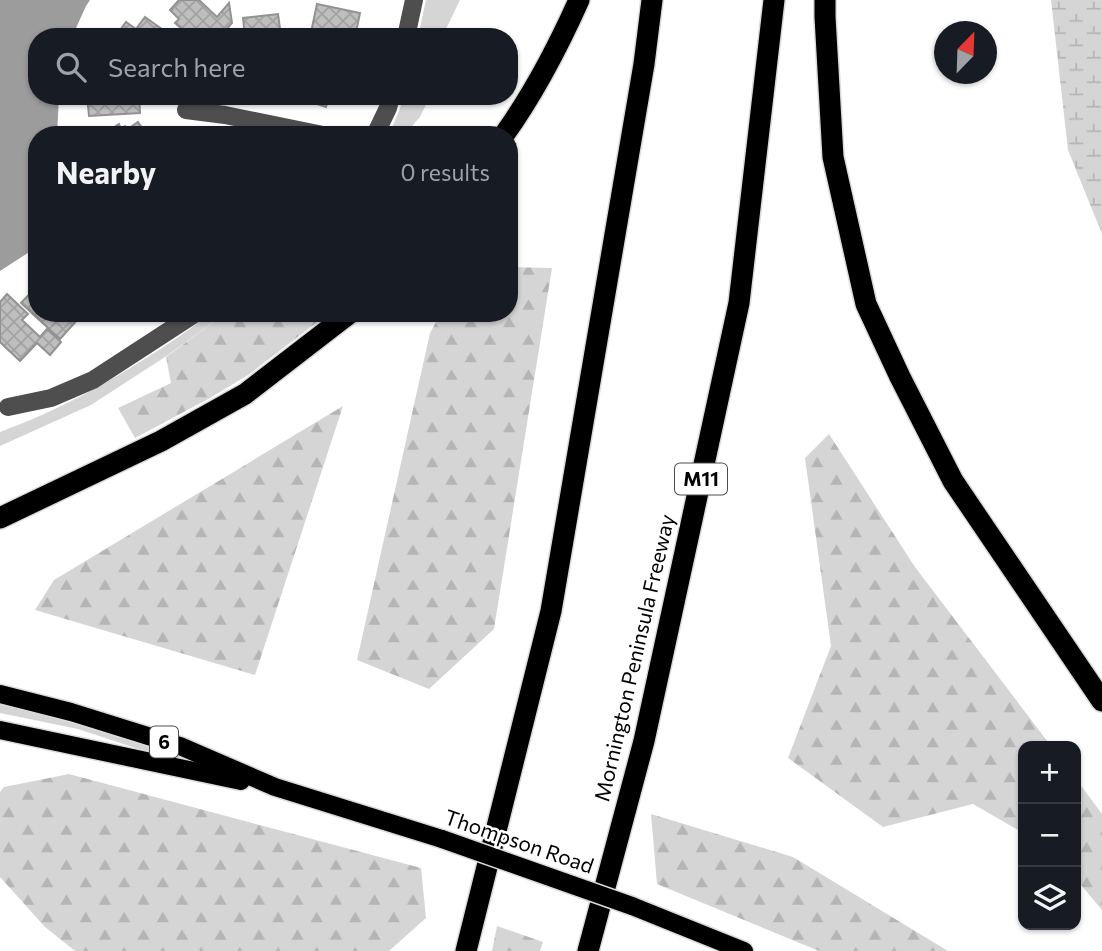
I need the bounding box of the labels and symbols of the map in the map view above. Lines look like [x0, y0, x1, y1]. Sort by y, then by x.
north arrow [934, 21, 997, 84]
road number: M11 [675, 464, 727, 494]
street label: Mornington Peninsula Freeway [588, 512, 679, 804]
road number: 6 [150, 726, 178, 758]
street label: Thompson Road [442, 803, 597, 878]

